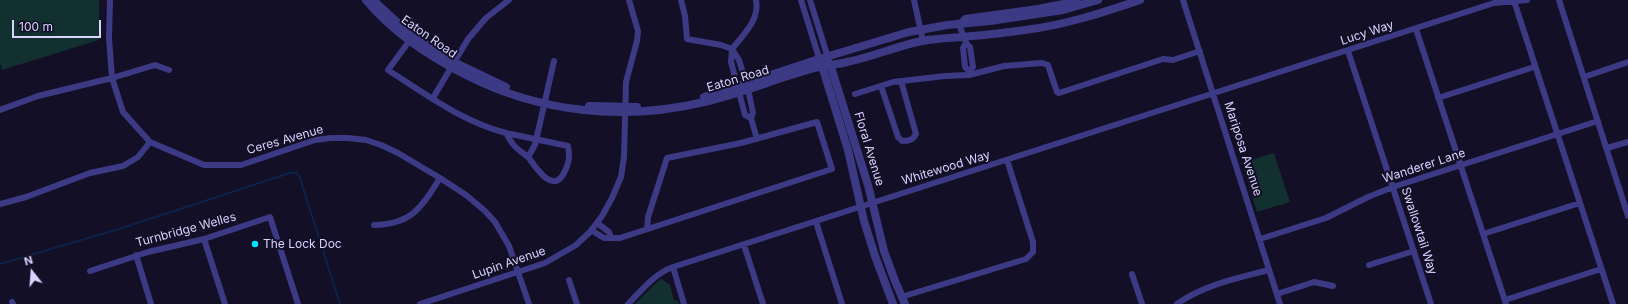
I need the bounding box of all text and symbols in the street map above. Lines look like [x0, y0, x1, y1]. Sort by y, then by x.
scale bar [14, 12, 103, 38]
street label: Eaton Road [399, 13, 459, 61]
street label: Lucy Way [1339, 18, 1395, 48]
text: 100 m [19, 19, 53, 34]
street label: Eaton Road [705, 63, 771, 95]
street label: Mariposa Avenue [1221, 100, 1265, 198]
street label: Floral Avenue [851, 110, 887, 188]
street label: Ceres Avenue [245, 122, 325, 158]
street label: Wanderer Lane [1381, 146, 1467, 186]
street label: Whitewood Way [900, 148, 992, 188]
street label: Swallowtail Way [1398, 185, 1440, 277]
street label: Turnbridge Welles [134, 210, 238, 250]
place label: The Lock Doc [263, 237, 342, 251]
marker: The Lock Doc [250, 239, 260, 249]
street label: Lupin Avenue [470, 244, 548, 282]
north arrow [12, 252, 52, 292]
text: N [22, 253, 35, 268]

